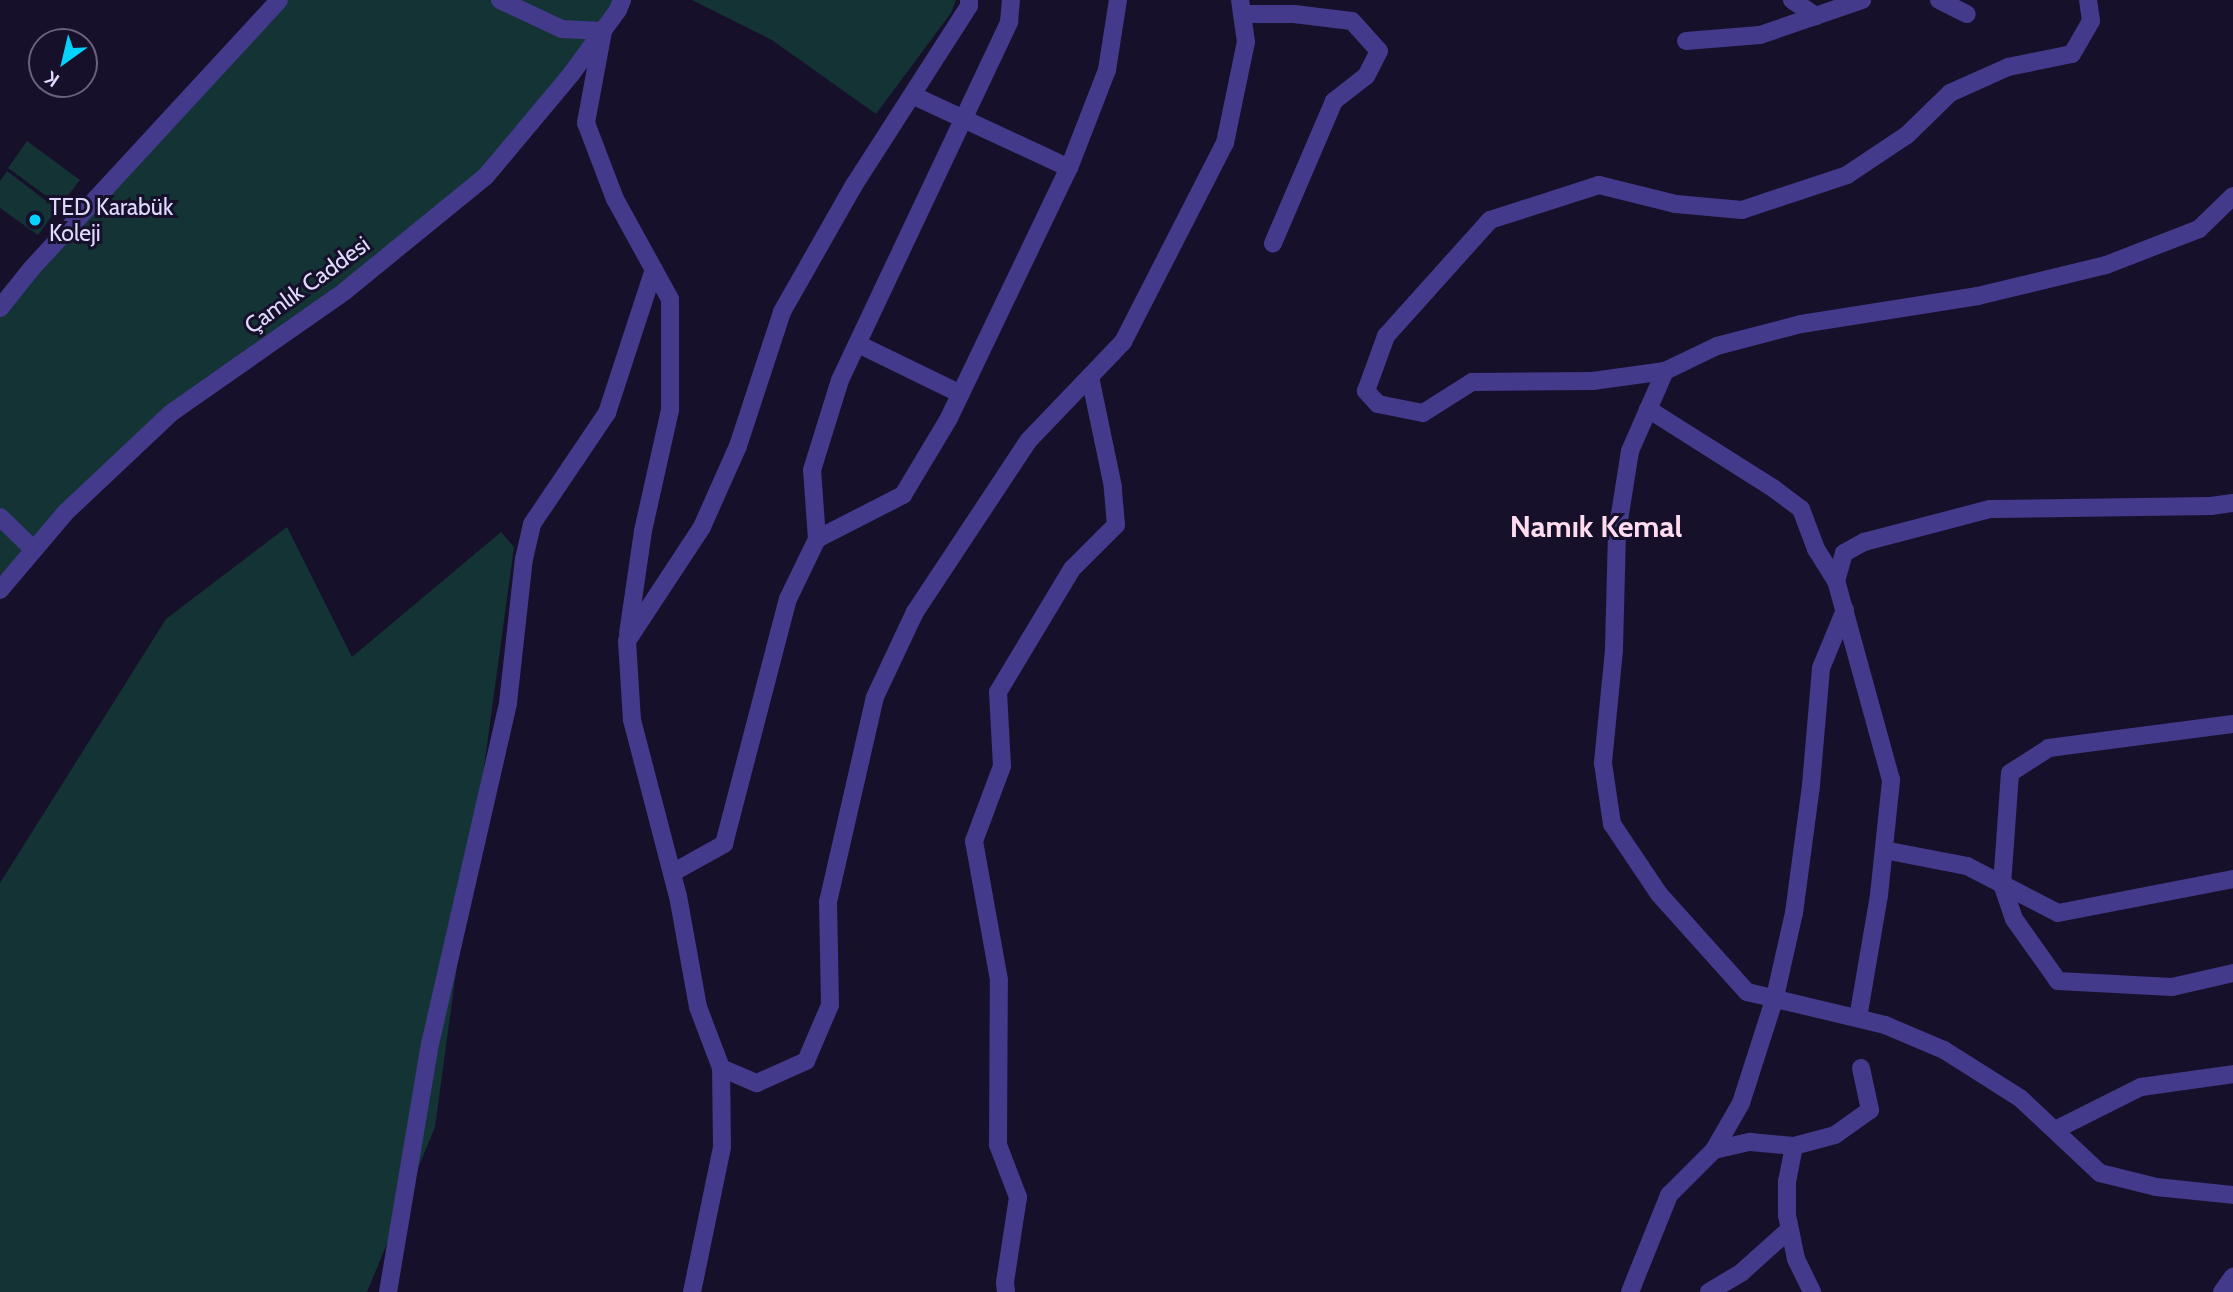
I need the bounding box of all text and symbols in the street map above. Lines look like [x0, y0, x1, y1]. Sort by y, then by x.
north arrow [28, 28, 98, 98]
text: K [41, 66, 63, 92]
place label: TED Karabük Koleji [49, 193, 173, 247]
marker: TED Karabük Koleji [27, 212, 43, 228]
street label: Çamlık Caddesi [239, 230, 375, 340]
district label: Namık Kemal [1510, 509, 1682, 545]

